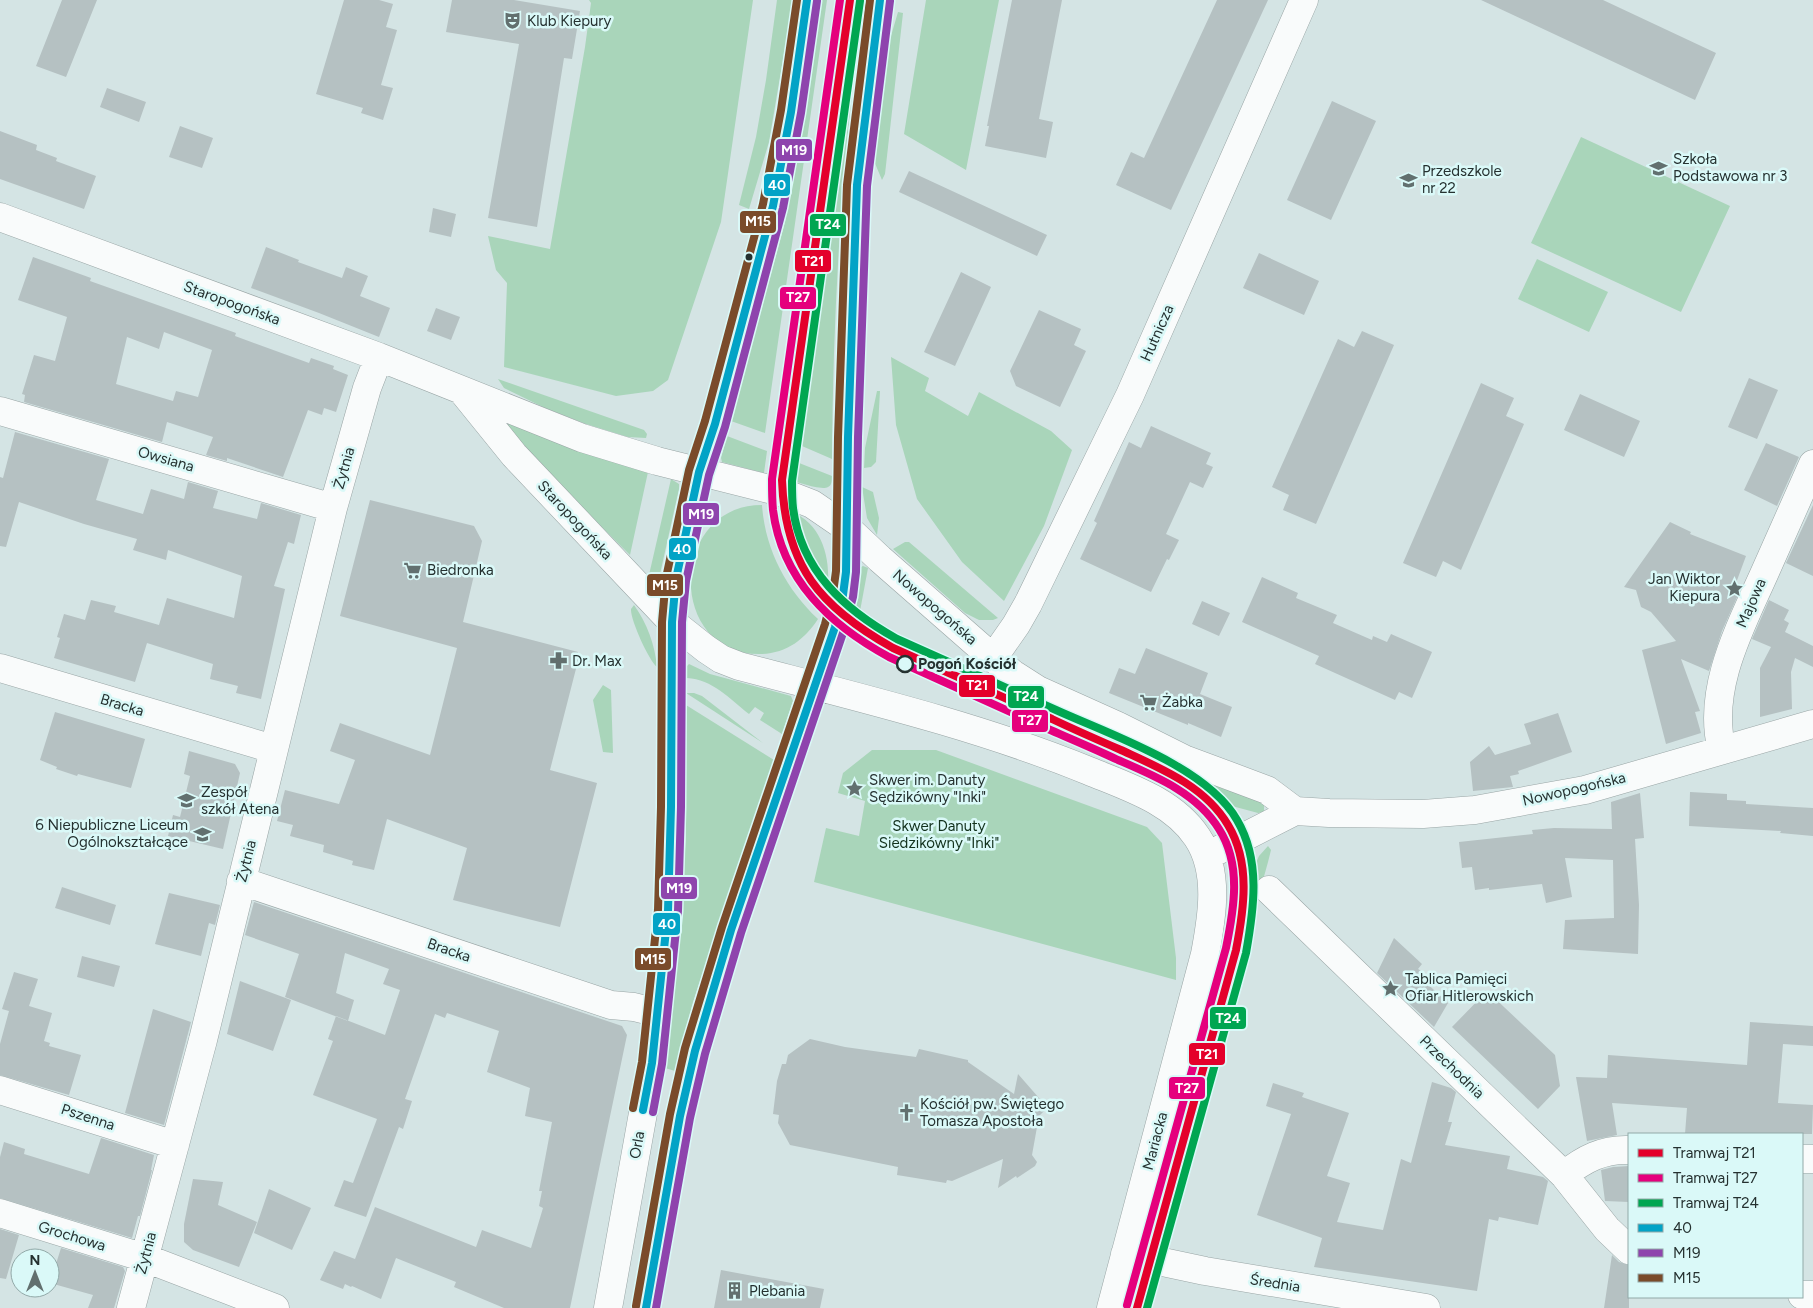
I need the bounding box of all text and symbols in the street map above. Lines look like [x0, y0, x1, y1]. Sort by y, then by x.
theatre icon: Klub Kiepury [503, 11, 523, 31]
place label: Klub Kiepury [527, 12, 611, 30]
line badge: M19 [775, 138, 813, 162]
text: M19 [781, 142, 807, 159]
place label: Szkoła Podstawowa nr 3 [1673, 150, 1788, 185]
school or university icon: Szkoła Podstawowa nr 3 [1649, 158, 1669, 178]
place label: Przedszkole nr 22 [1422, 162, 1502, 197]
school or university icon: Przedszkole nr 22 [1398, 170, 1418, 190]
line badge: 40 [763, 173, 791, 197]
text: 40 [768, 177, 786, 194]
line badge: M15 [739, 210, 777, 234]
text: M15 [745, 213, 771, 230]
line badge: T24 [809, 213, 847, 237]
text: T24 [815, 216, 841, 233]
line badge: T21 [794, 249, 832, 273]
unlabelled marker [744, 252, 754, 262]
text: T21 [802, 253, 824, 270]
street label: Staropogońska [181, 277, 283, 329]
line badge: T27 [779, 286, 817, 310]
text: T27 [786, 289, 810, 306]
street label: Hutnicza [1137, 302, 1177, 364]
street label: Owsiana [136, 442, 196, 476]
street label: Żytnia [329, 445, 359, 491]
street label: Staropogońska [534, 477, 616, 563]
line badge: M19 [682, 502, 720, 526]
text: M19 [688, 506, 714, 523]
line badge: 40 [668, 537, 697, 561]
text: 40 [673, 541, 691, 558]
supermarket icon: Biedronka [403, 560, 423, 580]
place label: Biedronka [427, 561, 494, 579]
street label: Nowopogońska [889, 566, 981, 648]
place label: Jan Wiktor Kiepura [1648, 570, 1720, 605]
line badge: M15 [646, 573, 684, 597]
street label: Majowa [1732, 576, 1770, 630]
text: M15 [652, 577, 678, 594]
place icon: Jan Wiktor Kiepura [1724, 578, 1744, 598]
pharmacy icon: Dr. Max [548, 651, 568, 671]
place label: Dr. Max [572, 652, 622, 670]
marker: Pogoń Kościół [896, 655, 914, 673]
place label: Pogoń Kościół [918, 655, 1017, 673]
line badge: T21 [958, 674, 996, 698]
text: T21 [966, 677, 988, 694]
line badge: T24 [1007, 685, 1045, 709]
text: T24 [1013, 688, 1039, 705]
street label: Bracka [98, 690, 146, 720]
supermarket icon: Żabka [1138, 692, 1158, 712]
place label: Żabka [1162, 693, 1203, 711]
line badge: T27 [1011, 709, 1049, 733]
text: T27 [1018, 712, 1042, 729]
street label: Nowopogońska [1521, 768, 1627, 810]
place label: Skwer im. Danuty Sędzikówny "Inki" [869, 771, 986, 806]
place icon: Skwer im. Danuty Sędzikówny "Inki" [845, 779, 865, 799]
place label: Zespół szkół Atena [201, 783, 279, 818]
school or university icon: Zespół szkół Atena [177, 791, 197, 811]
place label: 6 Niepubliczne Liceum Ogólnokształcące [35, 816, 188, 851]
park label: Skwer Danuty Siedzikówny "Inki" [879, 817, 999, 852]
school or university icon: 6 Niepubliczne Liceum Ogólnokształcące [192, 824, 212, 844]
street label: Żytnia [232, 838, 260, 884]
line badge: M19 [660, 876, 698, 900]
text: M19 [666, 880, 692, 897]
line badge: 40 [652, 912, 681, 936]
text: 40 [658, 916, 676, 933]
street label: Bracka [425, 934, 473, 966]
line badge: M15 [634, 947, 672, 971]
text: M15 [640, 951, 666, 968]
place label: Tablica Pamięci Ofiar Hitlerowskich [1405, 970, 1534, 1005]
place icon: Tablica Pamięci Ofiar Hitlerowskich [1381, 978, 1401, 998]
line badge: T24 [1209, 1006, 1247, 1030]
text: T24 [1215, 1010, 1241, 1027]
street label: Przechodnia [1416, 1032, 1488, 1102]
line badge: T21 [1188, 1042, 1226, 1066]
text: T21 [1196, 1046, 1218, 1063]
line badge: T27 [1168, 1076, 1206, 1100]
text: T27 [1175, 1080, 1199, 1097]
place label: Kościół pw. Świętego Tomasza Apostoła [920, 1095, 1065, 1130]
street label: Pszenna [59, 1100, 117, 1134]
church icon: Kościół pw. Świętego Tomasza Apostoła [896, 1103, 916, 1123]
street label: Mariacka [1139, 1110, 1171, 1172]
street label: Orla [626, 1130, 648, 1160]
legend [1628, 1133, 1803, 1298]
text: Tramwaj T21 [1673, 1144, 1756, 1162]
text: Tramwaj T27 [1673, 1169, 1758, 1187]
text: Tramwaj T24 [1673, 1194, 1759, 1212]
street label: Grochowa [36, 1217, 108, 1255]
text: 40 [1673, 1219, 1692, 1237]
street label: Żytnia [132, 1230, 160, 1276]
text: M19 [1673, 1244, 1700, 1262]
north arrow [10, 1248, 60, 1298]
text: N [30, 1252, 40, 1269]
text: M15 [1673, 1269, 1701, 1287]
street label: Średnia [1249, 1270, 1301, 1296]
building icon: Plebania [725, 1281, 745, 1301]
place label: Plebania [749, 1282, 805, 1300]

